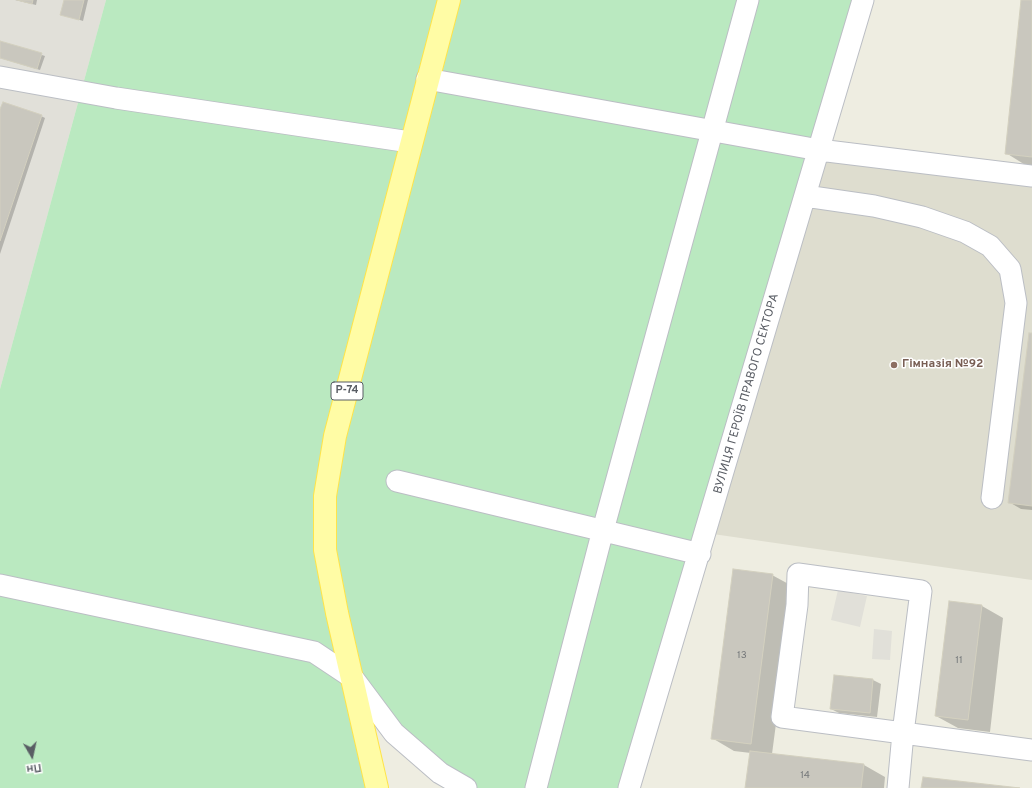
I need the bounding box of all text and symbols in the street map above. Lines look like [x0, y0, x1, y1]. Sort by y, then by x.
street label: ВУЛИЦЯ ГЕРОЇВ ПРАВОГО СЕКТОРА [711, 292, 783, 496]
place label: Гімназія №92 [902, 358, 983, 372]
marker: Гімназія №92 [889, 360, 899, 370]
road number: Р-74 [331, 382, 363, 400]
house number: 13 [737, 650, 747, 662]
house number: 11 [955, 655, 963, 667]
north arrow [12, 736, 52, 776]
text: Пн [25, 760, 42, 776]
house number: 14 [800, 770, 810, 782]

